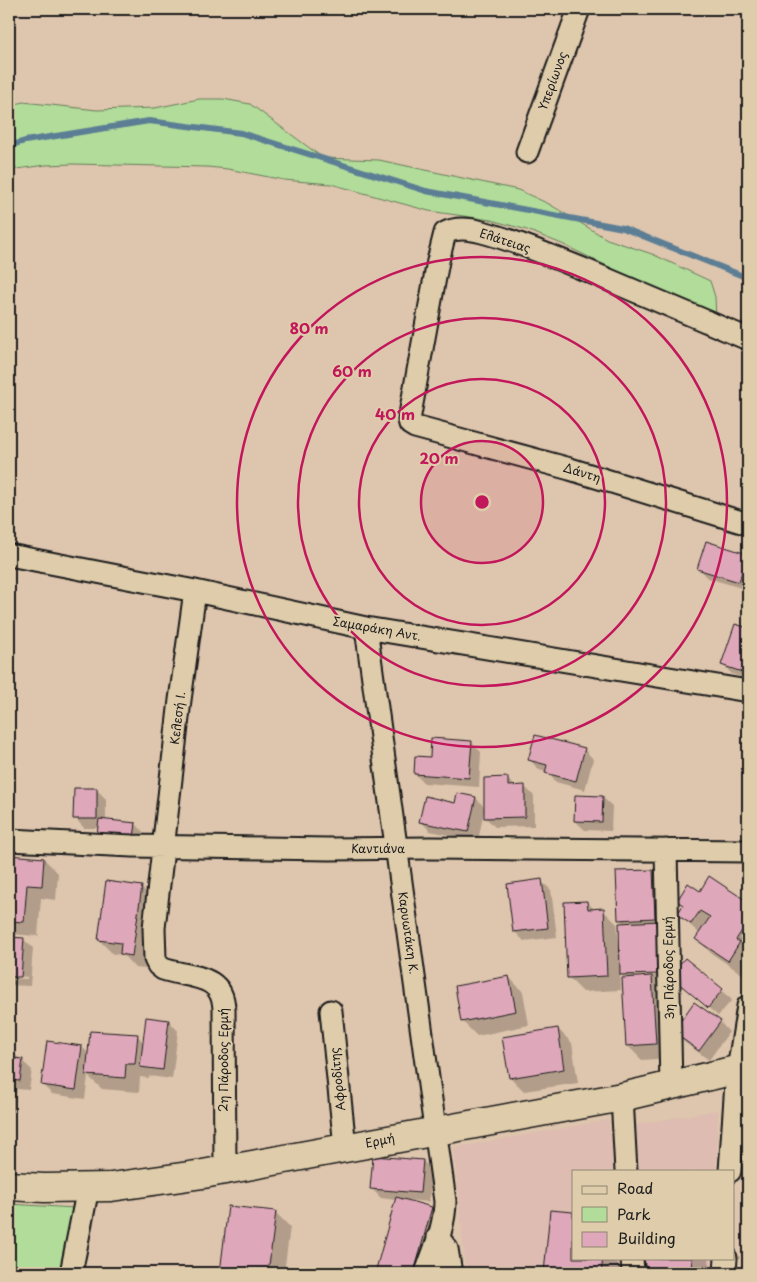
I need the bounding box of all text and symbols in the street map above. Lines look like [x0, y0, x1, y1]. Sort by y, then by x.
street label: Υπερίωνος [533, 49, 571, 113]
street label: Ελάτειας [477, 223, 533, 257]
text: 80 m [289, 316, 329, 339]
text: 60 m [332, 359, 372, 382]
text: 40 m [375, 402, 415, 425]
text: 20 m [420, 446, 458, 469]
street label: Δάντη [561, 458, 603, 486]
centre of rings [473, 493, 491, 511]
street label: Σαμαράκη Αντ. [332, 611, 423, 645]
street label: Κελεσή Ι. [165, 690, 189, 745]
street label: Καντιάνα [351, 839, 405, 857]
street label: Καρυωτάκη Κ. [394, 890, 424, 975]
street label: 3η Πάροδος Ερμή [658, 916, 678, 1020]
street label: 2η Πάροδος Ερμή [214, 1008, 232, 1112]
street label: Αφροδίτης [325, 1047, 349, 1112]
street label: Ερμή [364, 1128, 396, 1152]
legend [572, 1170, 734, 1260]
text: Road [617, 1176, 653, 1199]
text: Park [617, 1202, 651, 1225]
text: Building [617, 1226, 676, 1249]

